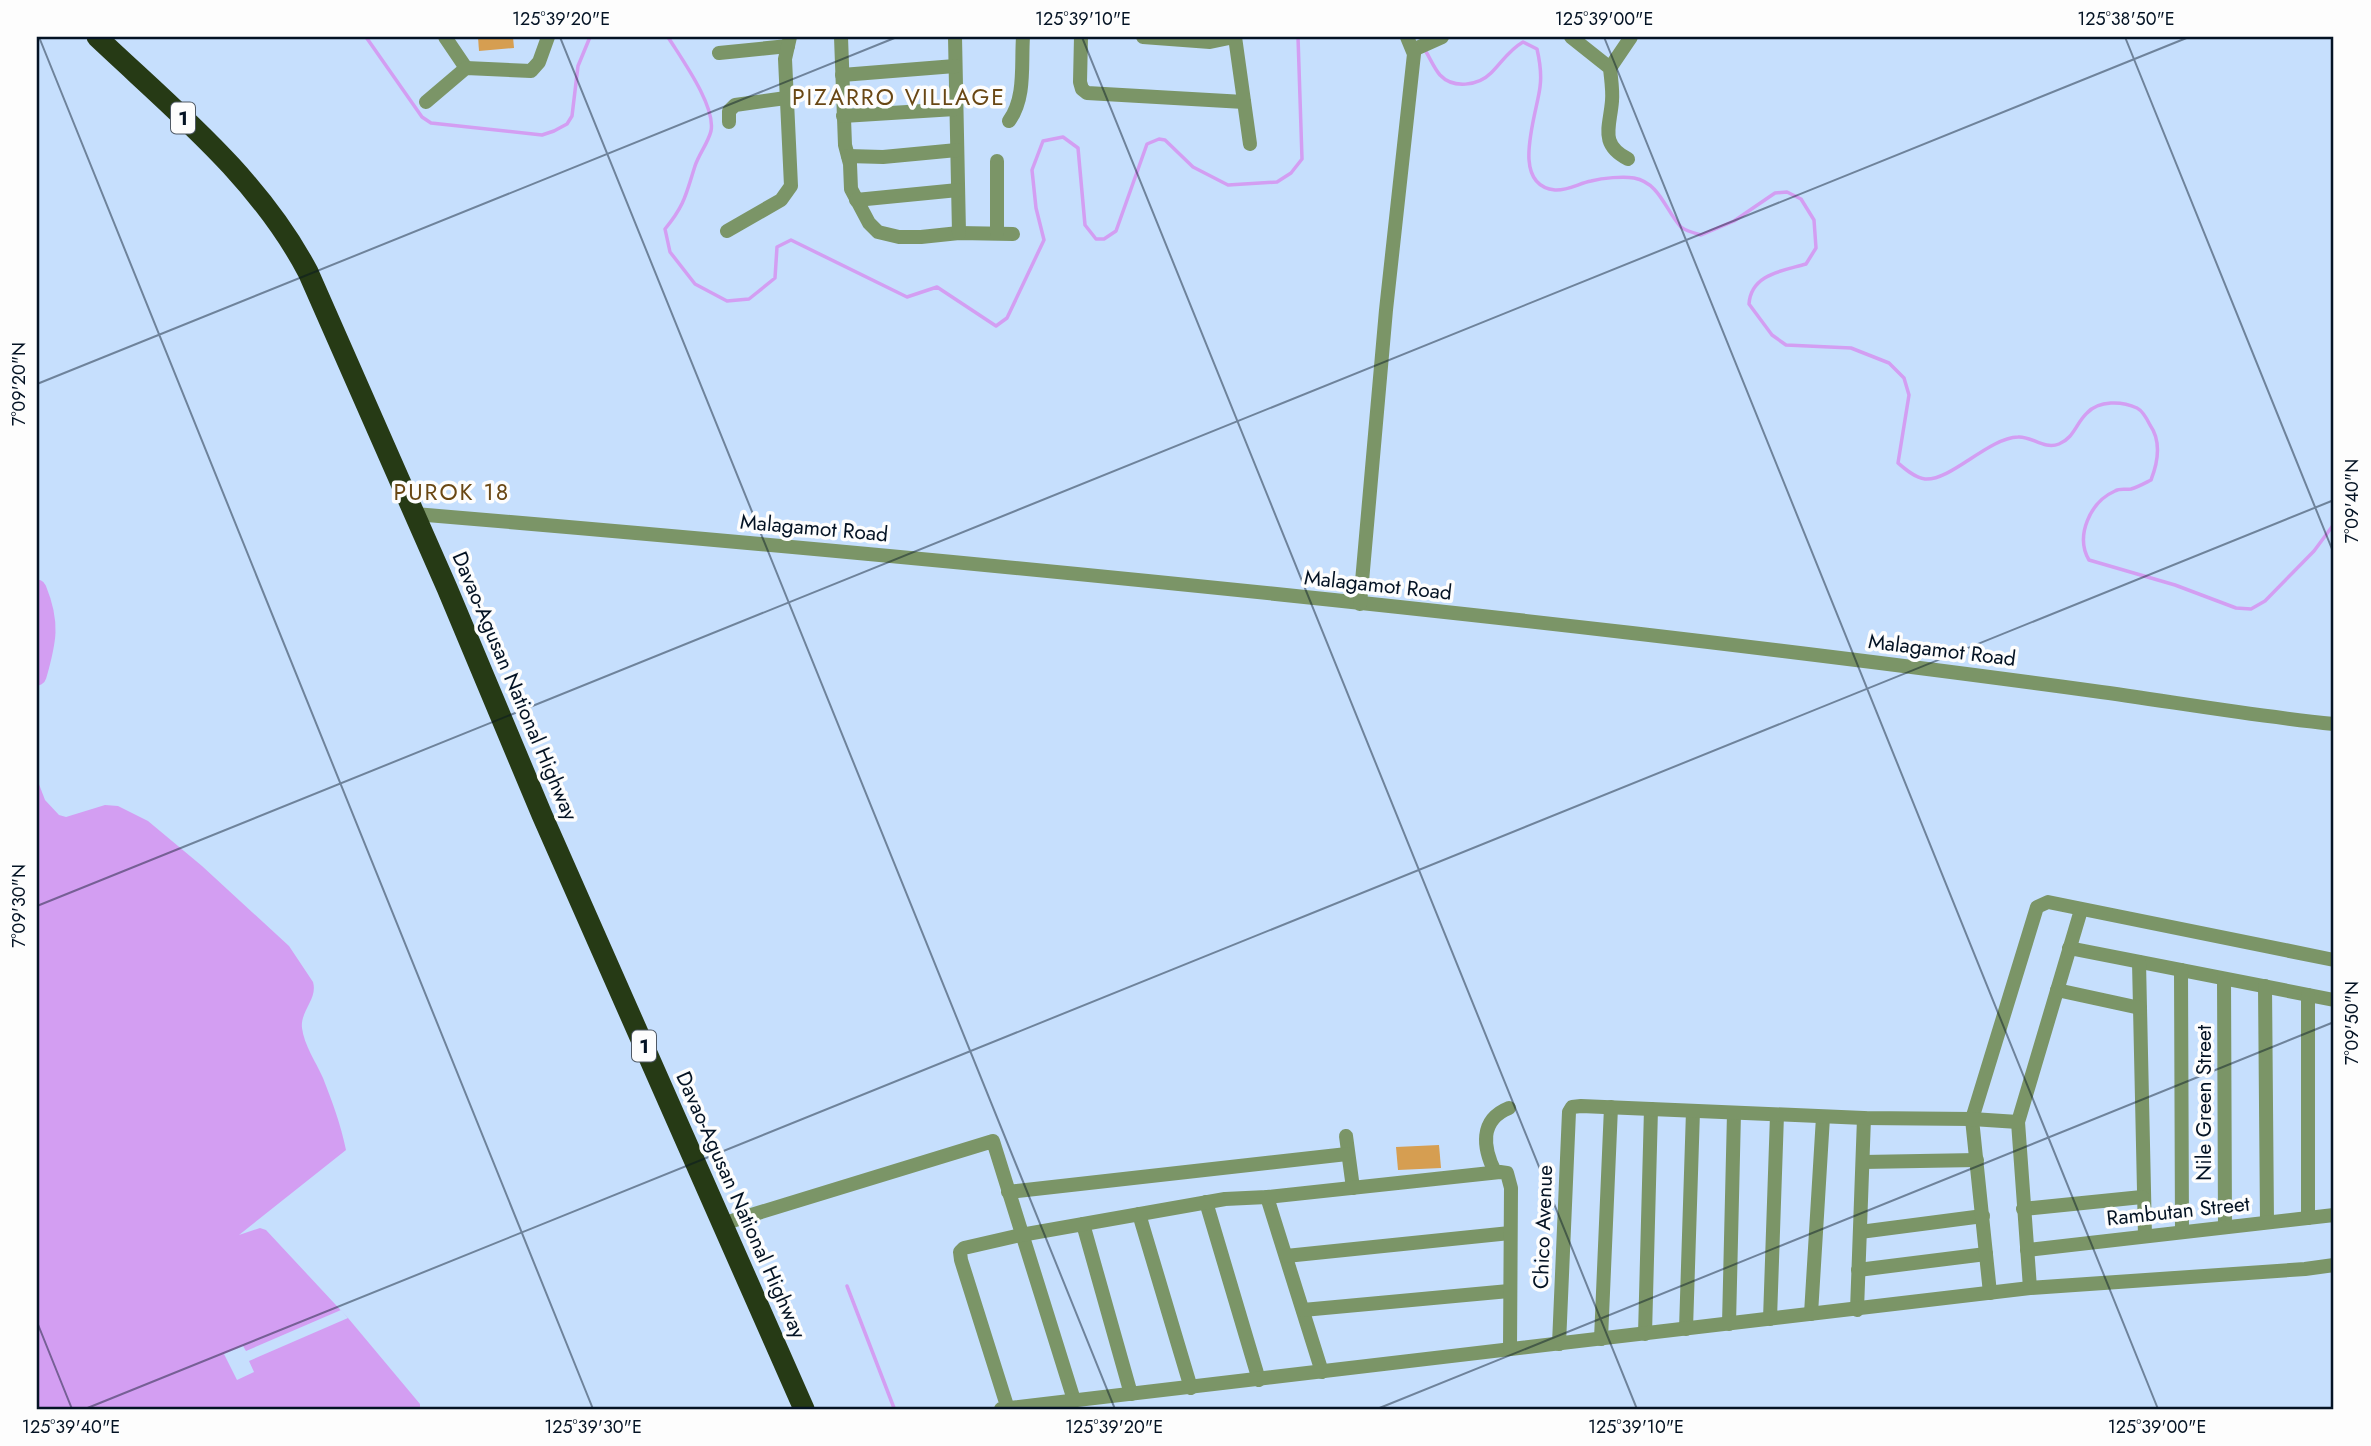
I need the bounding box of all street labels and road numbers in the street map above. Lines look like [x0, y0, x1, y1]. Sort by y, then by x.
road number: 1 [171, 102, 195, 134]
street label: Malagamot Road [739, 507, 889, 549]
street label: Davao-Agusan National Highway [445, 547, 586, 826]
street label: Malagamot Road [1303, 562, 1453, 608]
street label: Malagamot Road [1866, 626, 2018, 674]
street label: Nile Green Street [2189, 1025, 2219, 1181]
road number: 1 [632, 1030, 656, 1062]
street label: Davao-Agusan National Highway [668, 1067, 814, 1344]
street label: Chico Avenue [1526, 1164, 1560, 1290]
street label: Rambutan Street [2105, 1189, 2251, 1233]

